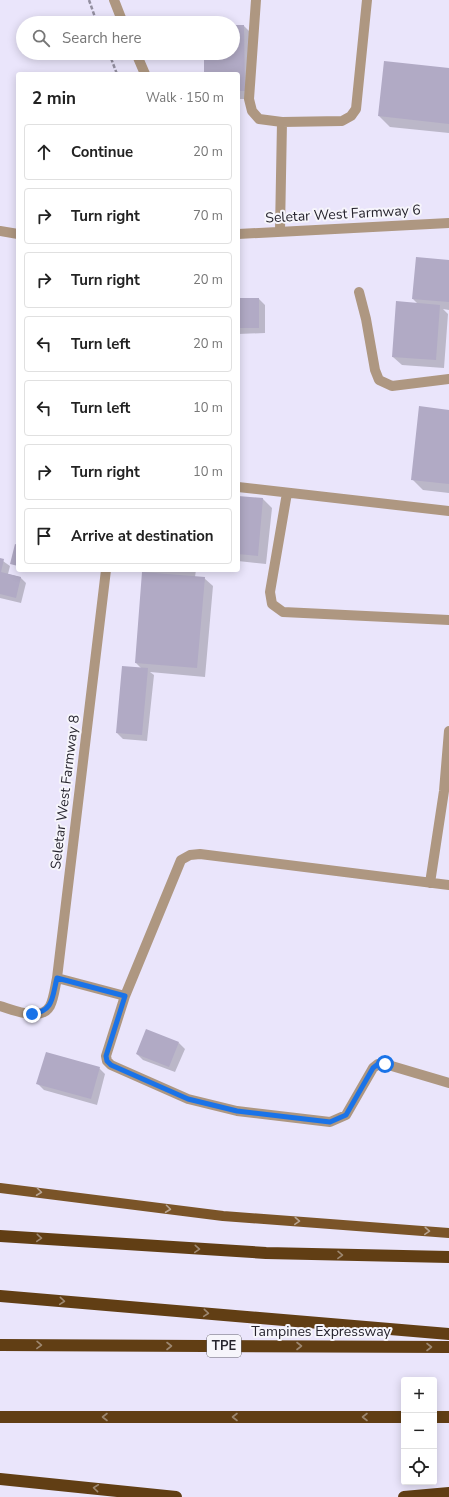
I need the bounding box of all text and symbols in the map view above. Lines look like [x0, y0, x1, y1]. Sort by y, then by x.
search box [16, 16, 240, 60]
icon: search [30, 27, 52, 49]
text: Search here [62, 28, 142, 48]
text: 2 min [32, 87, 76, 110]
text: Walk · 150 m [146, 89, 224, 107]
icon: ahead [33, 141, 55, 163]
text: Continue [71, 142, 133, 162]
text: 20 m [193, 143, 223, 161]
street label: Seletar West Farmway 6 [265, 200, 421, 228]
icon: right [33, 205, 55, 227]
text: Turn right [71, 206, 140, 226]
text: 70 m [193, 207, 223, 225]
icon: right [33, 269, 55, 291]
text: Turn right [71, 270, 140, 290]
text: 20 m [193, 271, 223, 289]
icon: left [33, 333, 55, 355]
text: Turn left [71, 334, 130, 354]
text: 20 m [193, 335, 223, 353]
icon: left [33, 397, 55, 419]
text: Turn left [71, 398, 130, 418]
text: 10 m [193, 399, 223, 417]
icon: right [33, 461, 55, 483]
text: Turn right [71, 462, 140, 482]
text: 10 m [193, 463, 223, 481]
icon: arrive [33, 525, 55, 547]
text: Arrive at destination [71, 526, 214, 546]
street label: Seletar West Farmway 8 [46, 714, 84, 870]
route end [23, 1005, 41, 1023]
route start [376, 1055, 394, 1073]
one-way arrow [36, 1188, 42, 1197]
one-way arrow [165, 1204, 171, 1213]
one-way arrow [294, 1217, 300, 1226]
one-way arrow [424, 1226, 430, 1235]
one-way arrow [36, 1234, 42, 1243]
one-way arrow [194, 1244, 200, 1253]
one-way arrow [337, 1251, 343, 1259]
one-way arrow [59, 1297, 65, 1306]
one-way arrow [203, 1308, 209, 1317]
street label: Tampines Expressway [251, 1322, 392, 1341]
road number: TPE [207, 1335, 241, 1357]
one-way arrow [36, 1341, 42, 1349]
one-way arrow [166, 1342, 172, 1350]
one-way arrow [296, 1342, 302, 1350]
one-way arrow [426, 1343, 432, 1351]
map controls [401, 1377, 437, 1485]
button: + [401, 1377, 437, 1413]
one-way arrow [102, 1413, 108, 1421]
one-way arrow [232, 1413, 238, 1421]
one-way arrow [362, 1413, 368, 1421]
button: − [401, 1413, 437, 1449]
button: locate [401, 1449, 437, 1485]
one-way arrow [93, 1484, 99, 1493]

